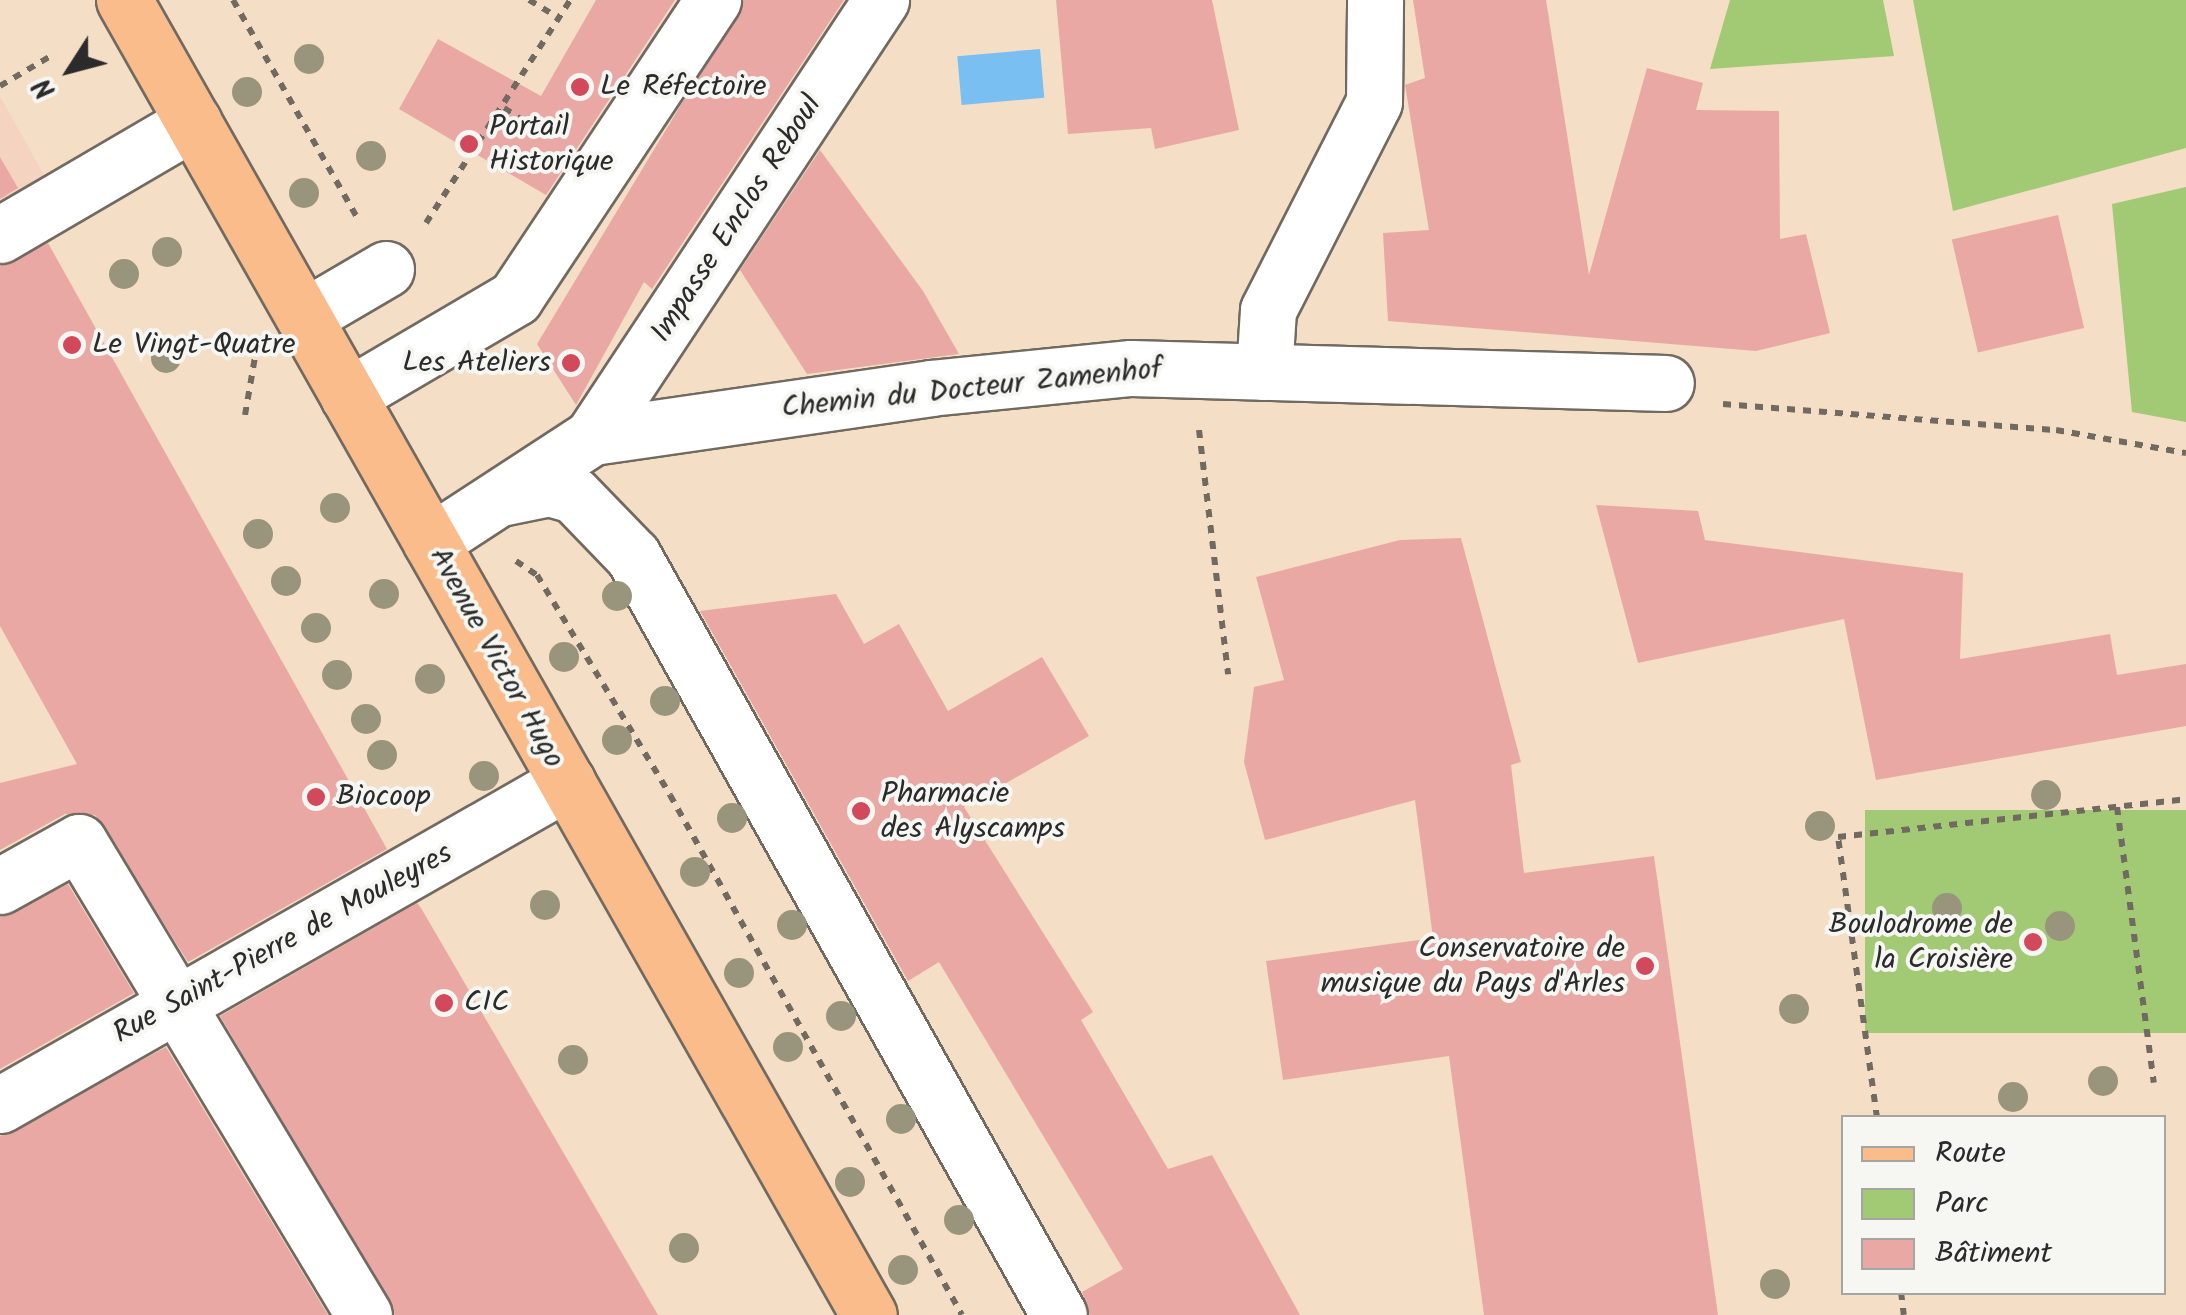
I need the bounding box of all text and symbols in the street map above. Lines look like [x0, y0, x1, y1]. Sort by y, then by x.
north arrow [20, 20, 120, 120]
text: N [22, 68, 69, 108]
place label: Le Réfectoire [600, 69, 766, 105]
marker: Le Réfectoire [569, 76, 591, 98]
street label: Impasse Enclos Reboul [644, 89, 830, 349]
place label: Portail Historique [489, 109, 613, 180]
marker: Portail Historique [458, 133, 480, 155]
place label: Le Vingt-Quatre [92, 327, 295, 363]
marker: Le Vingt-Quatre [61, 334, 83, 356]
place label: Les Ateliers [402, 345, 551, 381]
street label: Chemin du Docteur Zamenhof [780, 351, 1164, 427]
marker: Les Ateliers [560, 352, 582, 374]
street label: Avenue Victor Hugo [421, 542, 571, 774]
place label: Pharmacie des Alyscamps [881, 776, 1065, 846]
place label: Biocoop [336, 779, 431, 815]
marker: Biocoop [305, 786, 327, 808]
marker: Pharmacie des Alyscamps [850, 800, 872, 822]
street label: Rue Saint-Pierre de Mouleyres [107, 836, 459, 1052]
place label: Boulodrome de la Croisière [1829, 907, 2013, 978]
place label: Conservatoire de musique du Pays d'Arles [1321, 931, 1625, 1002]
marker: Boulodrome de la Croisière [2022, 931, 2044, 953]
marker: Conservatoire de musique du Pays d'Arles [1634, 955, 1656, 977]
place label: CIC [464, 985, 509, 1021]
marker: CIC [433, 992, 455, 1014]
legend [1841, 1115, 2166, 1295]
text: Route [1935, 1130, 2006, 1178]
text: Parc [1935, 1180, 1989, 1228]
text: Bâtiment [1935, 1230, 2052, 1278]

